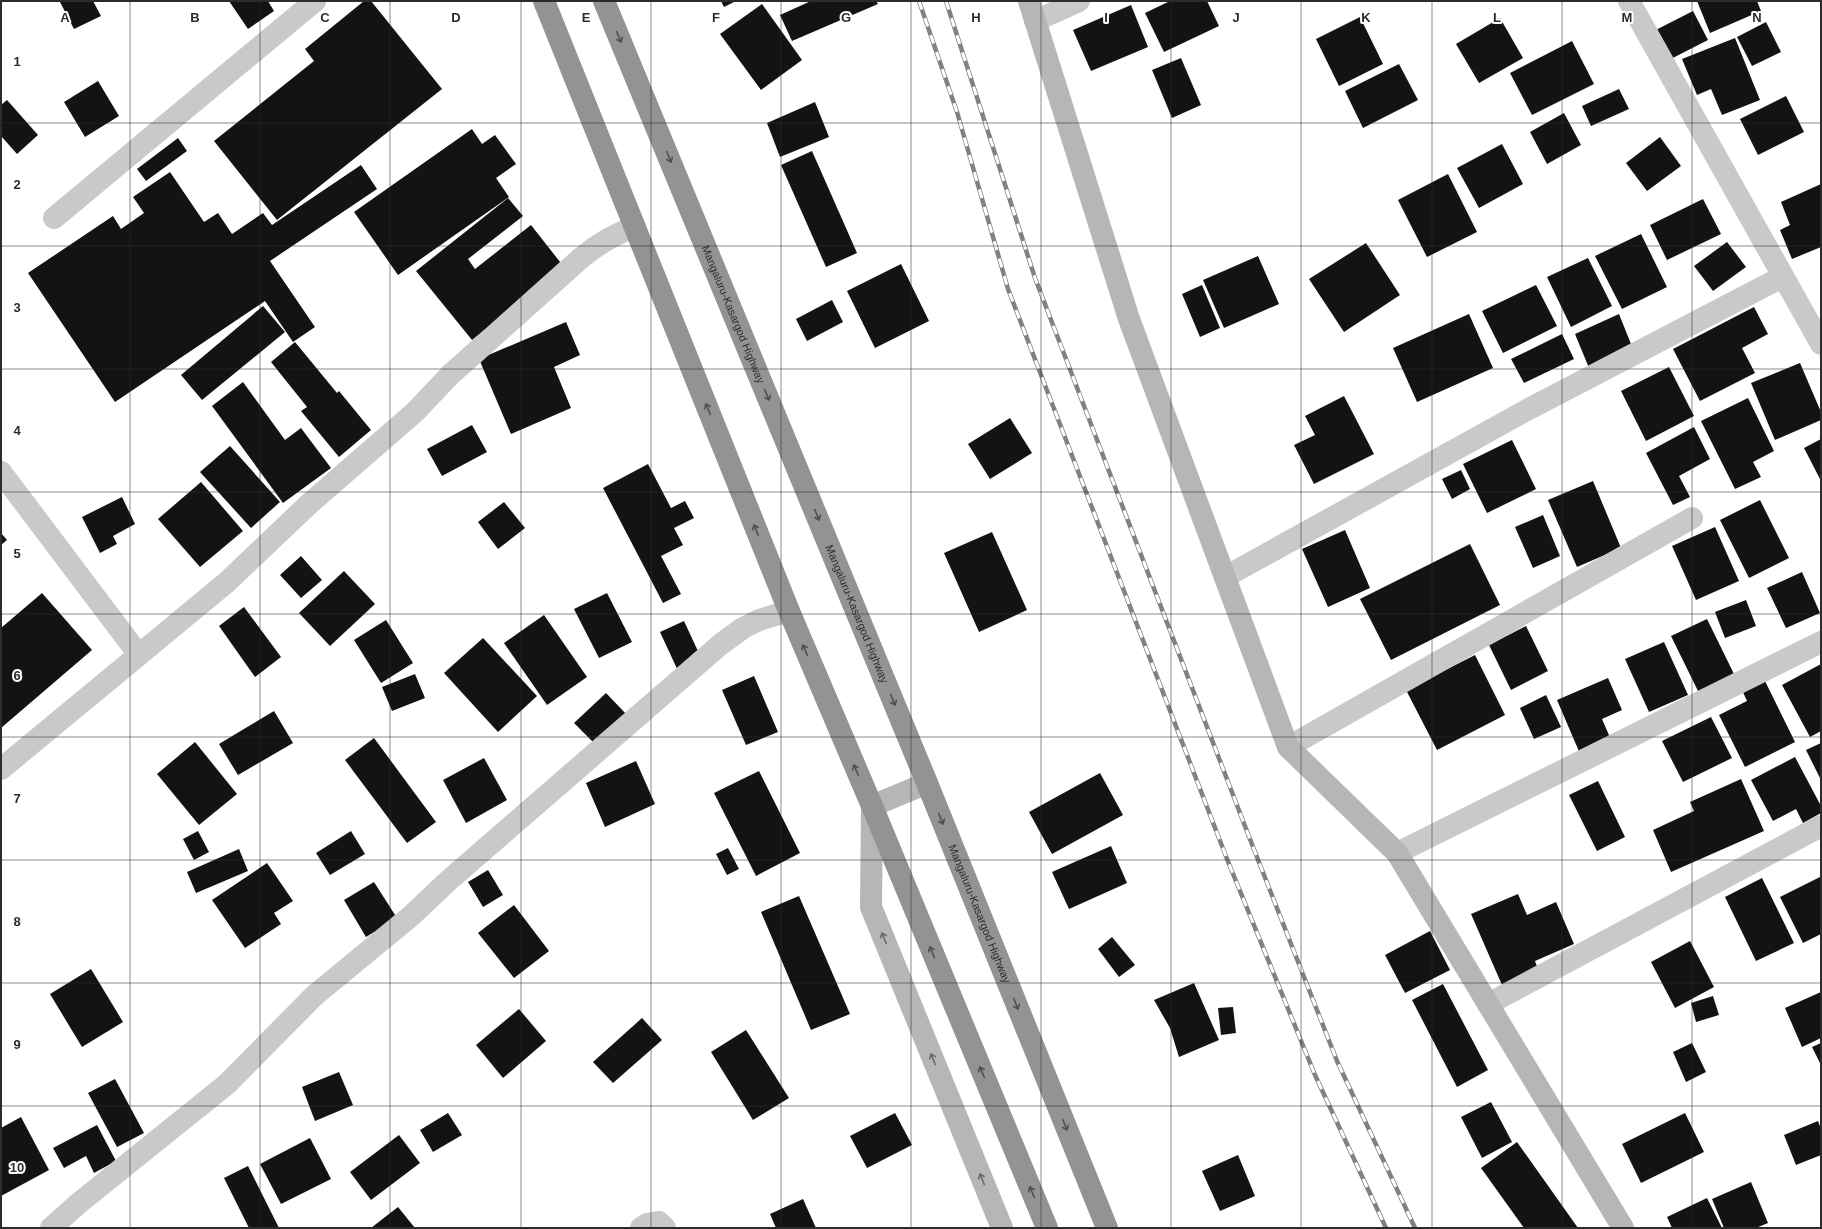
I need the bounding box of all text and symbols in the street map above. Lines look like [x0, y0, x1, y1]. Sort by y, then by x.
text: A [60, 10, 70, 25]
text: B [190, 10, 200, 25]
text: C [320, 10, 330, 25]
text: D [451, 10, 461, 25]
text: E [582, 10, 591, 25]
text: F [712, 10, 720, 25]
text: G [841, 10, 851, 25]
text: H [971, 10, 981, 25]
text: I [1104, 10, 1108, 25]
text: J [1232, 10, 1240, 25]
text: K [1361, 10, 1371, 25]
text: L [1493, 10, 1501, 25]
text: M [1622, 10, 1632, 25]
text: N [1752, 10, 1762, 25]
one-way arrow [616, 31, 623, 43]
text: 1 [13, 54, 21, 69]
one-way arrow [666, 151, 673, 163]
text: 2 [13, 177, 21, 192]
street label: Mangaluru-Kasargod Highway [700, 244, 767, 386]
text: 3 [13, 300, 21, 315]
one-way arrow [764, 389, 772, 401]
one-way arrow [703, 404, 711, 416]
text: 4 [13, 423, 21, 438]
one-way arrow [813, 509, 821, 521]
one-way arrow [752, 525, 759, 537]
street label: Mangaluru-Kasargod Highway [823, 543, 891, 685]
text: 5 [13, 546, 21, 561]
one-way arrow [801, 645, 808, 657]
text: 6 [13, 668, 21, 683]
one-way arrow [889, 694, 897, 706]
one-way arrow [852, 764, 860, 776]
text: 7 [13, 791, 21, 806]
one-way arrow [938, 813, 946, 825]
street label: Mangaluru-Kasargod Highway [947, 843, 1013, 985]
text: 8 [13, 914, 21, 929]
one-way arrow [879, 933, 887, 945]
one-way arrow [928, 946, 936, 958]
one-way arrow [1013, 998, 1021, 1010]
text: 9 [13, 1037, 21, 1052]
one-way arrow [928, 1053, 936, 1065]
one-way arrow [978, 1066, 985, 1078]
one-way arrow [1062, 1118, 1070, 1130]
text: 10 [10, 1160, 24, 1175]
one-way arrow [977, 1173, 985, 1185]
one-way arrow [1028, 1186, 1035, 1198]

